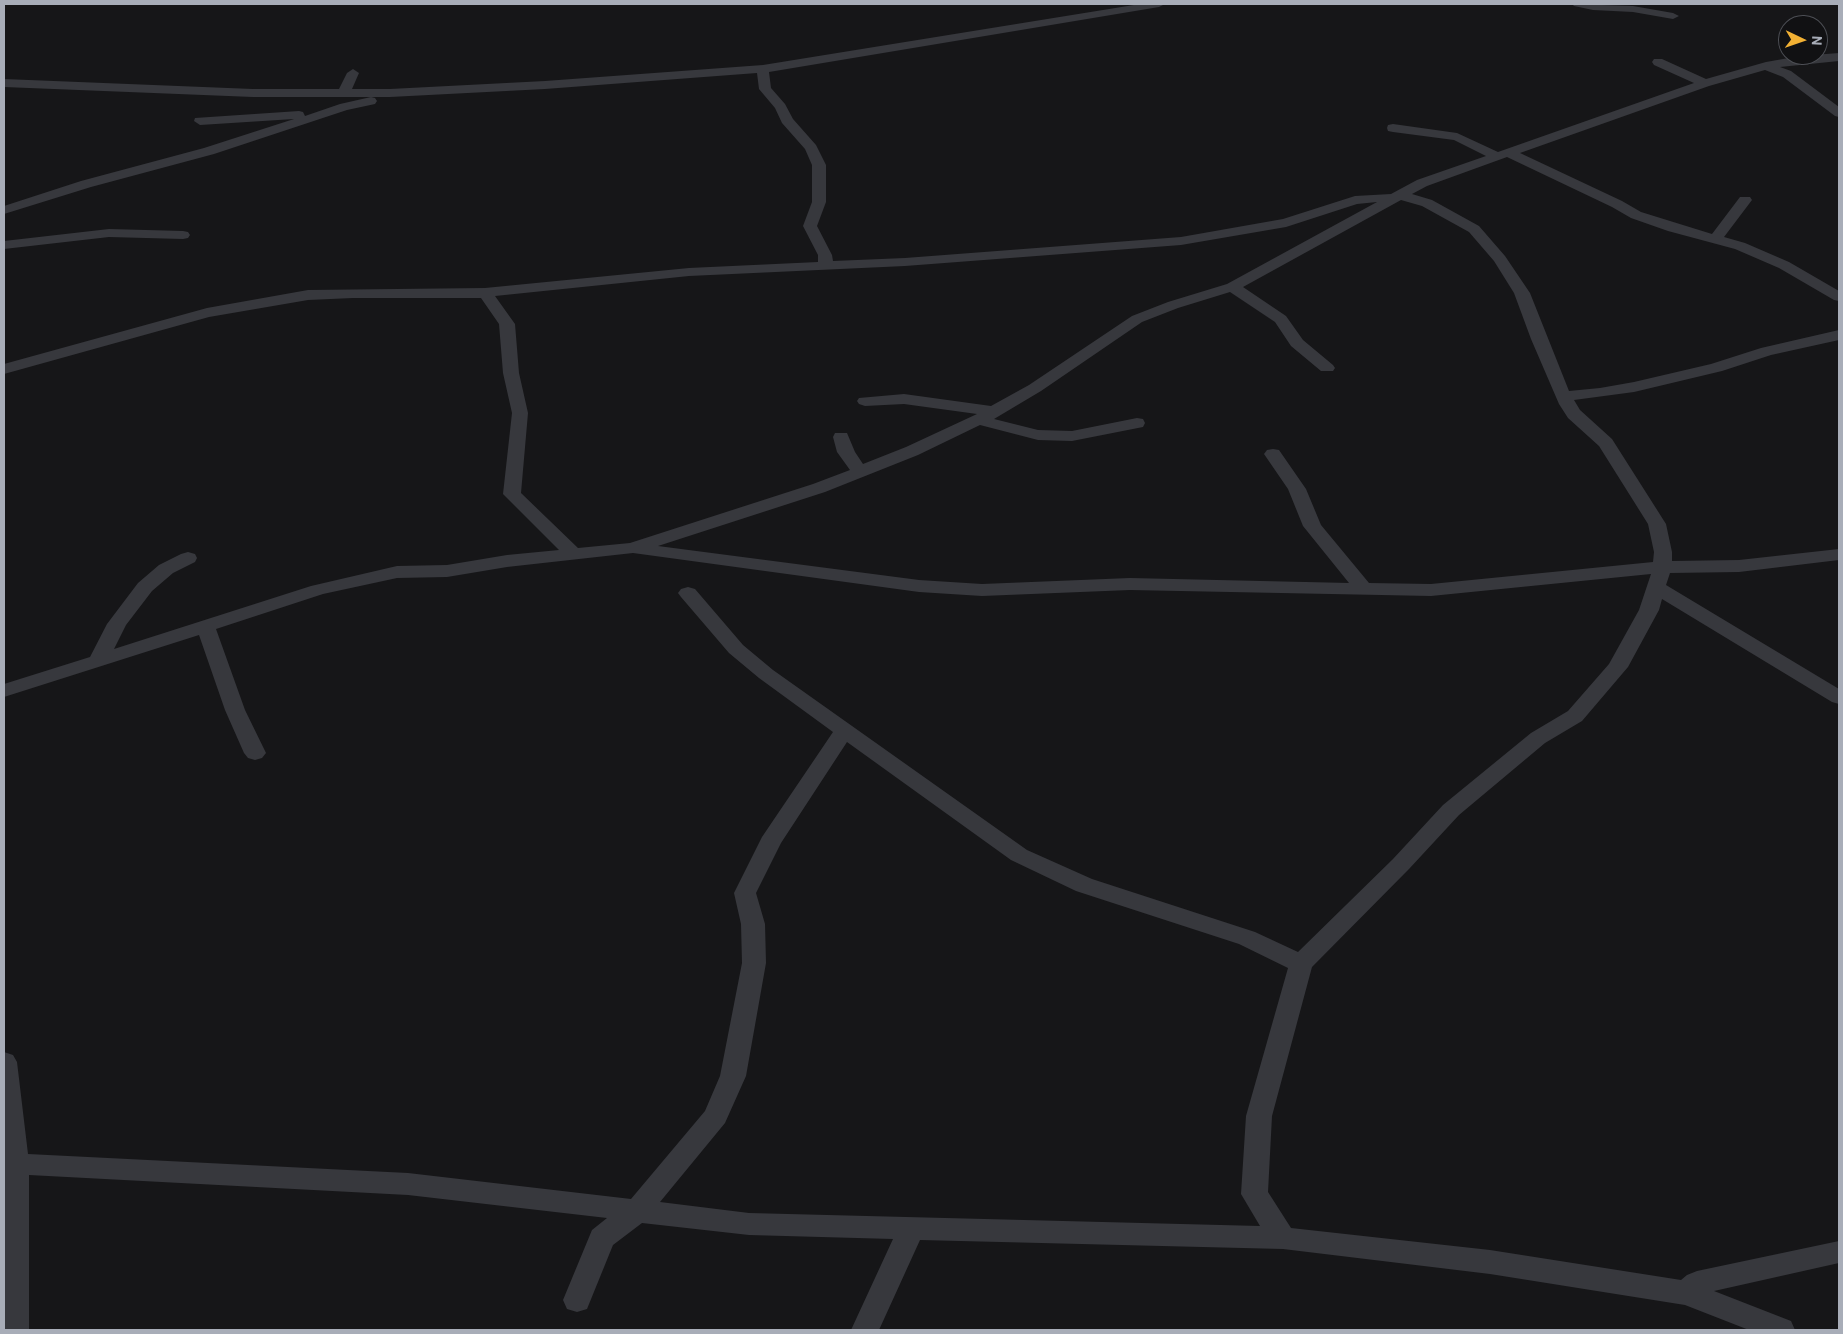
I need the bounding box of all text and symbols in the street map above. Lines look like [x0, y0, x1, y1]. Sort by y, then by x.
north arrow [1778, 15, 1828, 65]
text: N [1809, 36, 1826, 46]

